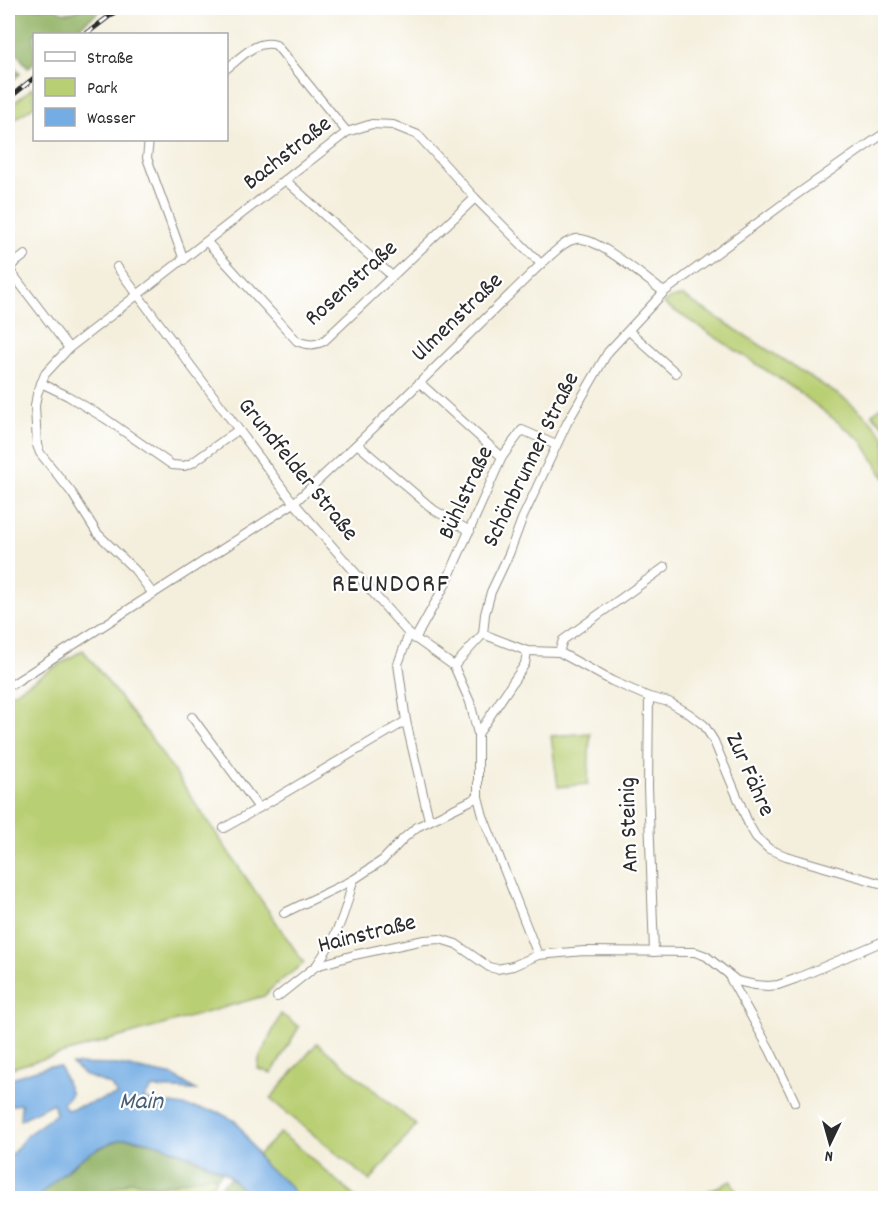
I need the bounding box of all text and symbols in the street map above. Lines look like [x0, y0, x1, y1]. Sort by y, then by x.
legend [33, 33, 228, 141]
text: Straße [87, 47, 133, 72]
text: Park [87, 77, 118, 102]
text: Wasser [87, 107, 136, 132]
street label: Bachstraße [236, 108, 340, 200]
street label: Rosenstraße [298, 233, 406, 335]
street label: Ulmenstraße [404, 265, 512, 371]
street label: Schönbrunner Straße [475, 367, 589, 553]
street label: Grundfelder Straße [228, 391, 366, 549]
street label: Bühlstraße [431, 441, 503, 545]
district label: REUNDORF [332, 566, 450, 605]
street label: Zur Fähre [715, 728, 783, 822]
street label: Am Steinig [611, 777, 649, 873]
street label: Hainstraße [314, 906, 420, 964]
water label: Main [119, 1084, 164, 1121]
north arrow [800, 1113, 860, 1173]
text: N [824, 1144, 834, 1167]

